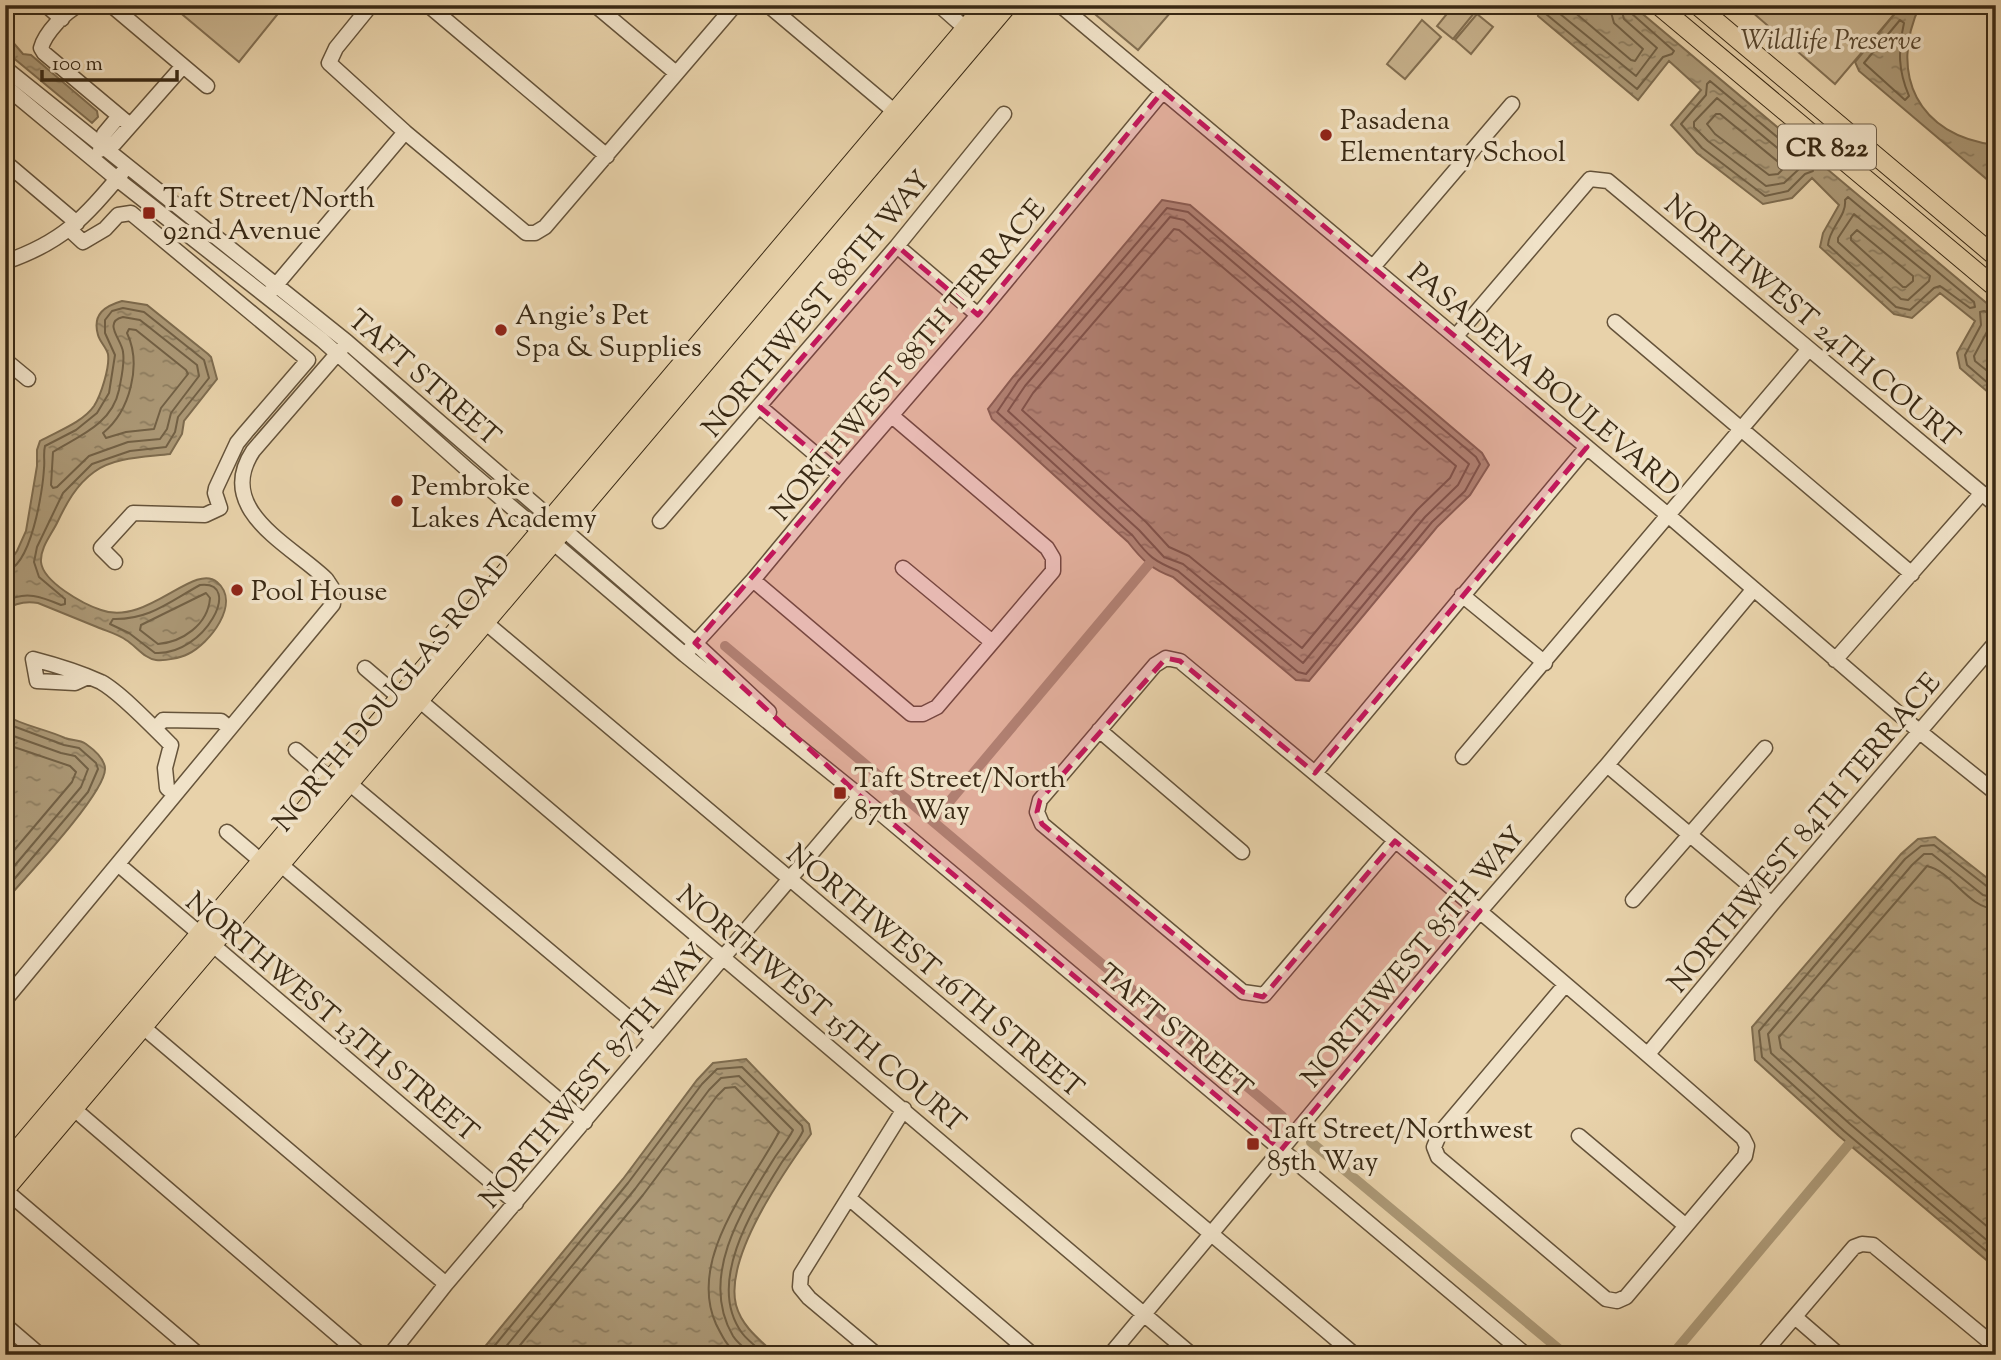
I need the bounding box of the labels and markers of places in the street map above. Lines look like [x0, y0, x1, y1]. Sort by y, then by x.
place label: Pasadena Elementary School [1340, 102, 1566, 174]
marker: Pasadena Elementary School [1318, 127, 1334, 143]
place label: Taft Street/North 92nd Avenue [163, 180, 375, 252]
marker: Taft Street/North 92nd Avenue [141, 205, 157, 221]
place label: Angie's Pet Spa & Supplies [515, 297, 702, 369]
marker: Angie's Pet Spa & Supplies [493, 322, 509, 338]
place label: Pembroke Lakes Academy [411, 468, 597, 540]
marker: Pembroke Lakes Academy [389, 493, 405, 509]
place label: Pool House [251, 573, 388, 613]
marker: Pool House [229, 582, 245, 598]
place label: Taft Street/North 87th Way [854, 760, 1066, 832]
marker: Taft Street/North 87th Way [832, 785, 848, 801]
place label: Taft Street/Northwest 85th Way [1267, 1111, 1533, 1183]
marker: Taft Street/Northwest 85th Way [1245, 1136, 1261, 1152]

